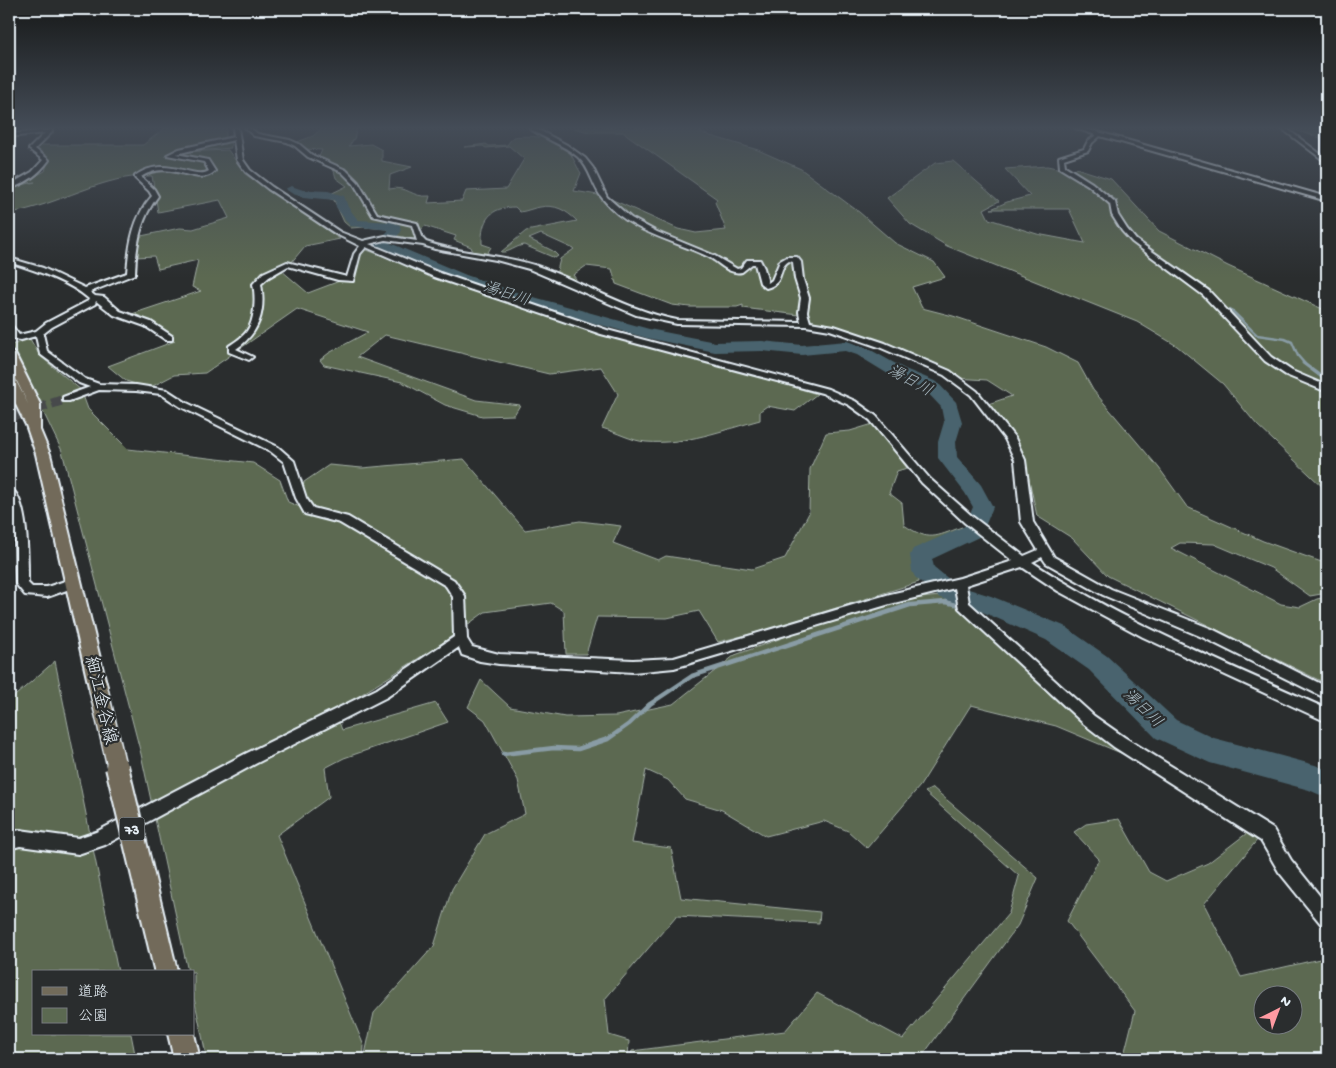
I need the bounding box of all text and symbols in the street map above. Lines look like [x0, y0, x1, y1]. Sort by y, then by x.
water label: 湯日川 [480, 278, 532, 312]
water label: 湯日川 [884, 361, 935, 402]
street label: 細江金谷線 [79, 654, 121, 747]
water label: 湯日川 [1118, 685, 1166, 733]
road number: 73 [120, 818, 144, 841]
legend [32, 970, 195, 1036]
text: 道路 [78, 984, 108, 1002]
north arrow [1254, 986, 1304, 1036]
text: N [1276, 993, 1294, 1012]
text: 公園 [78, 1008, 108, 1026]

